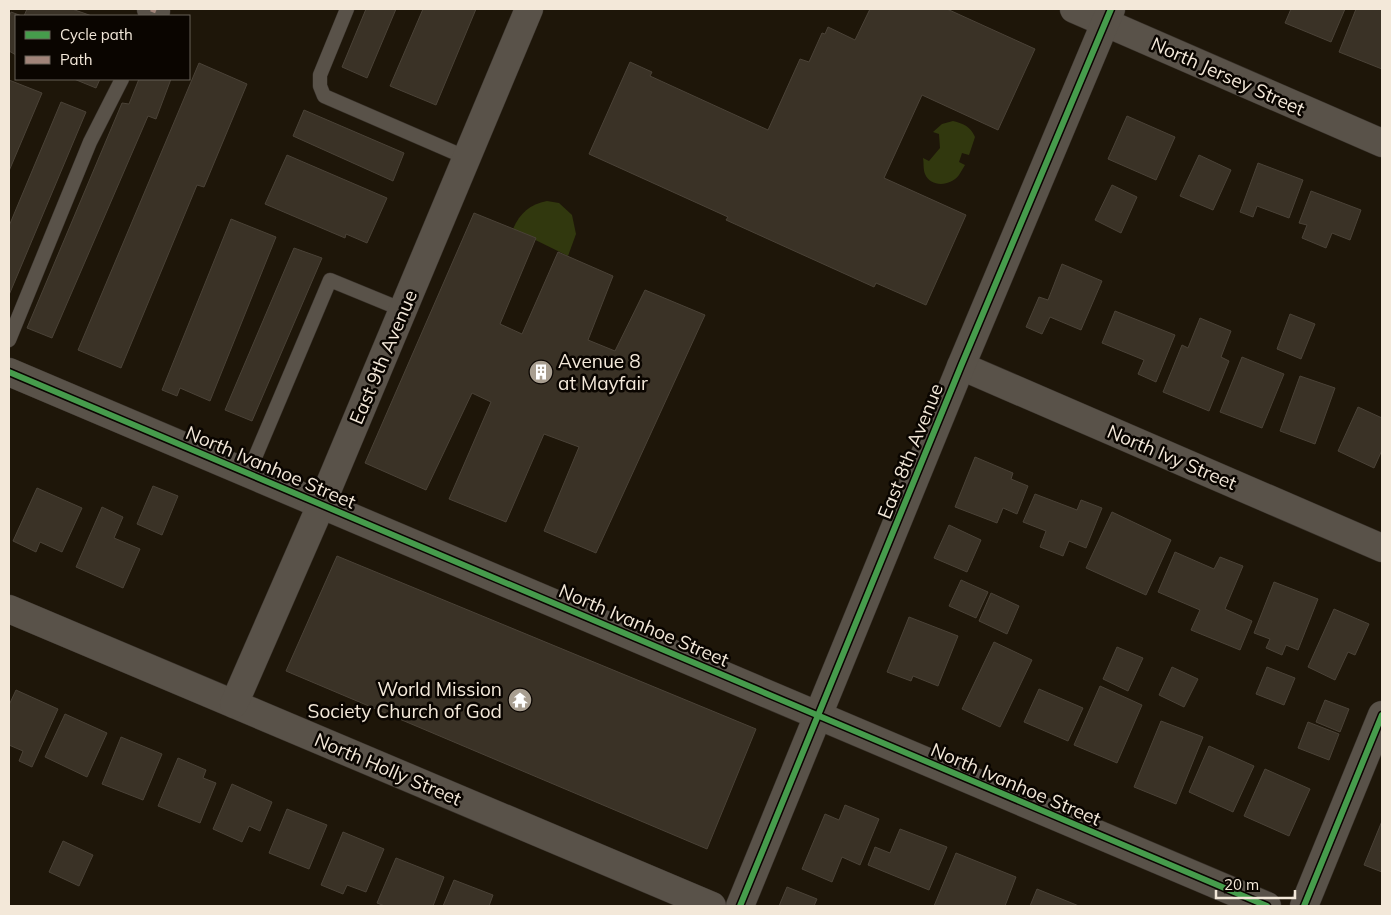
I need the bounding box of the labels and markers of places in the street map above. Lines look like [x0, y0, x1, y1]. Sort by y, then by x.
place label: Avenue 8 at Mayfair [558, 349, 648, 395]
building icon: Avenue 8 at Mayfair [528, 359, 554, 385]
place label: World Mission Society Church of God [308, 677, 502, 723]
temple icon: World Mission Society Church of God [507, 687, 533, 713]

